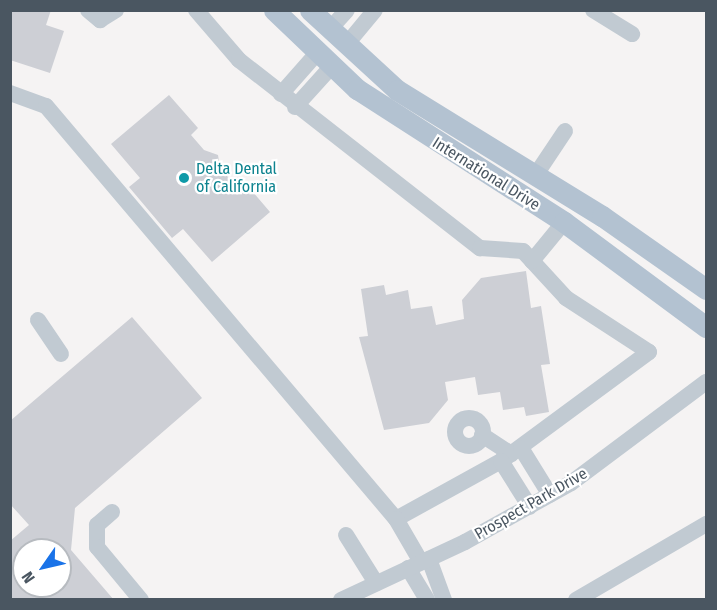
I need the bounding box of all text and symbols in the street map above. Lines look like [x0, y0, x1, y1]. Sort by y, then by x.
street label: International Drive [429, 133, 543, 215]
place label: Delta Dental of California [196, 159, 277, 197]
marker: Delta Dental of California [177, 171, 191, 185]
street label: Prospect Park Drive [471, 464, 591, 544]
north arrow [12, 538, 72, 598]
text: N [18, 568, 39, 587]

